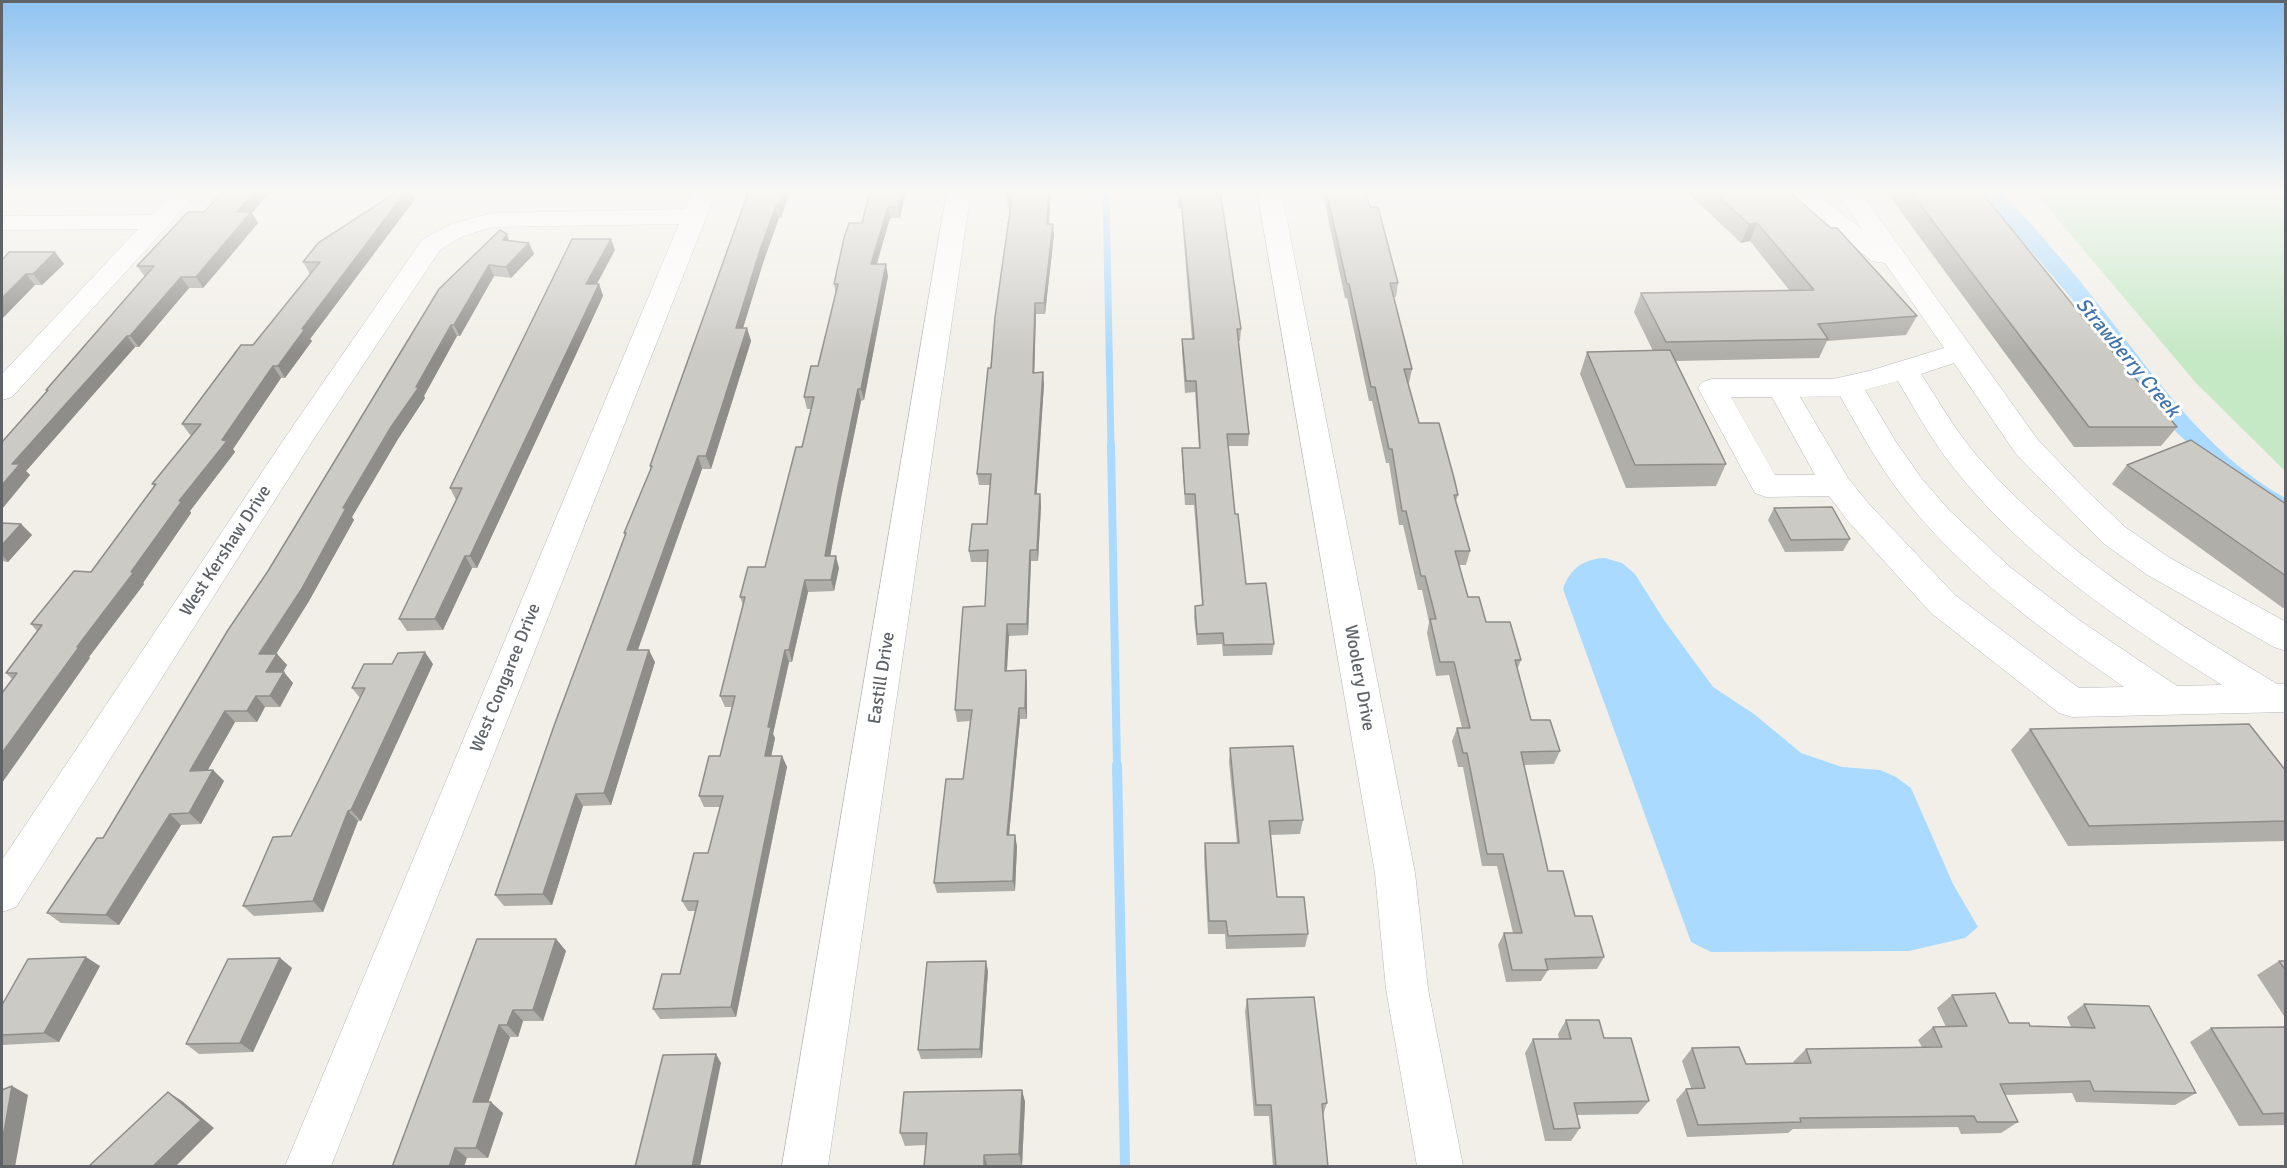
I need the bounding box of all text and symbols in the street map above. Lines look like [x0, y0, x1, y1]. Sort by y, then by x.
water label: Strawberry Creek [2070, 293, 2184, 423]
street label: West Kershaw Drive [176, 482, 276, 620]
street label: West Congaree Drive [466, 600, 546, 756]
street label: Woolery Drive [1339, 623, 1379, 733]
street label: Eastill Drive [864, 630, 900, 726]

